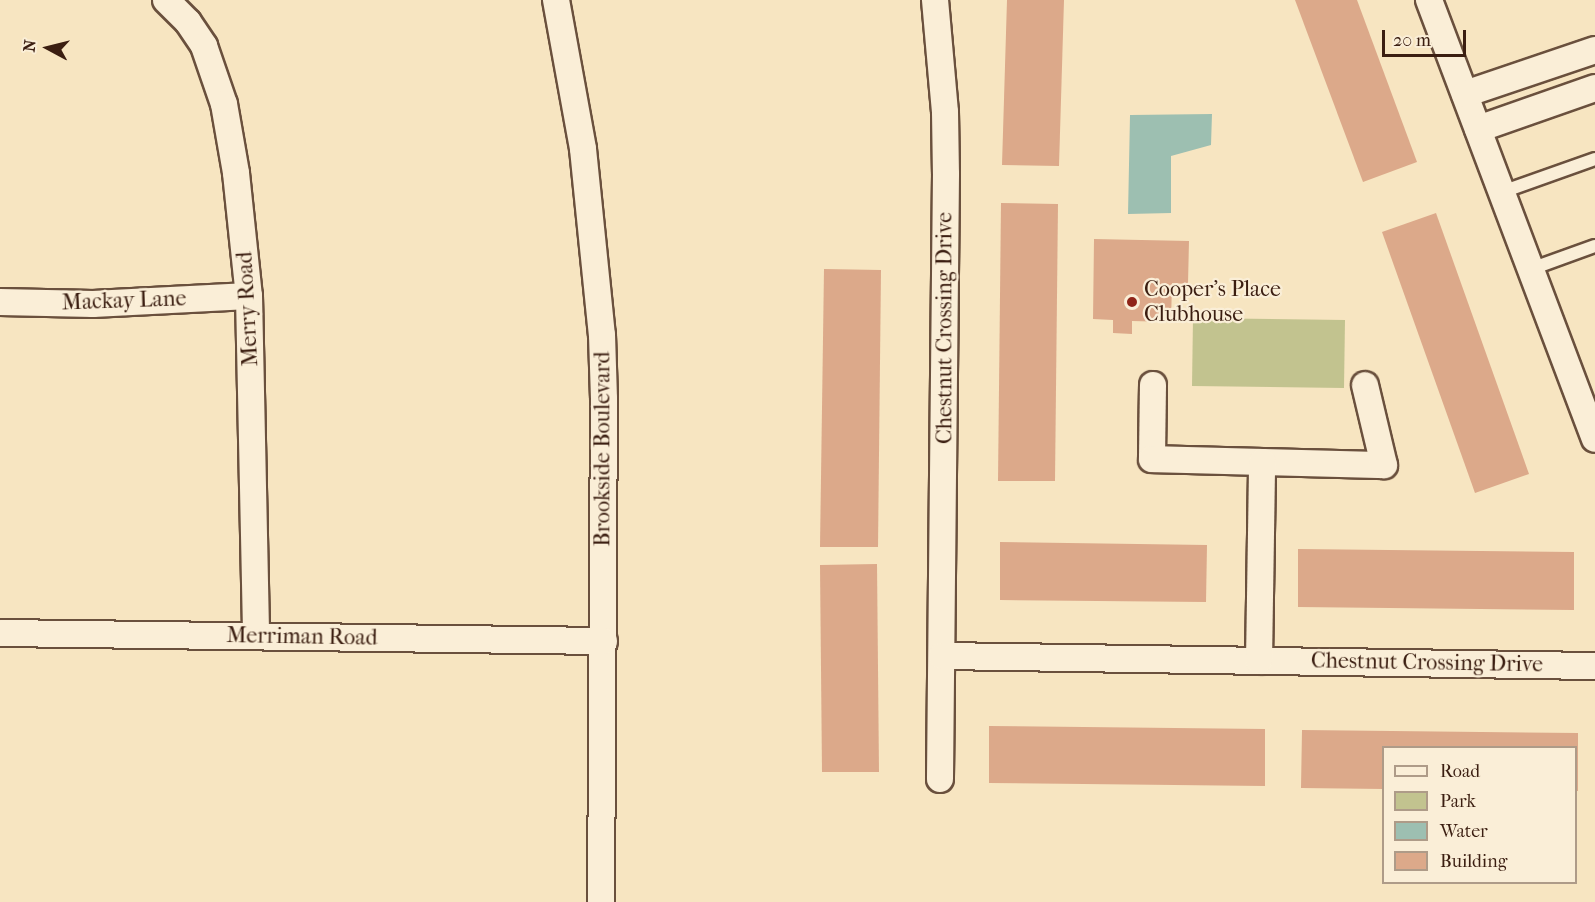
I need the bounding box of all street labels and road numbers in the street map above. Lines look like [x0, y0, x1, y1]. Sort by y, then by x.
street label: Chestnut Crossing Drive [932, 212, 958, 444]
street label: Merry Road [232, 251, 264, 367]
street label: Mackay Lane [61, 286, 187, 316]
street label: Brookside Boulevard [590, 351, 616, 547]
street label: Merriman Road [226, 622, 378, 652]
street label: Chestnut Crossing Drive [1311, 648, 1543, 678]

